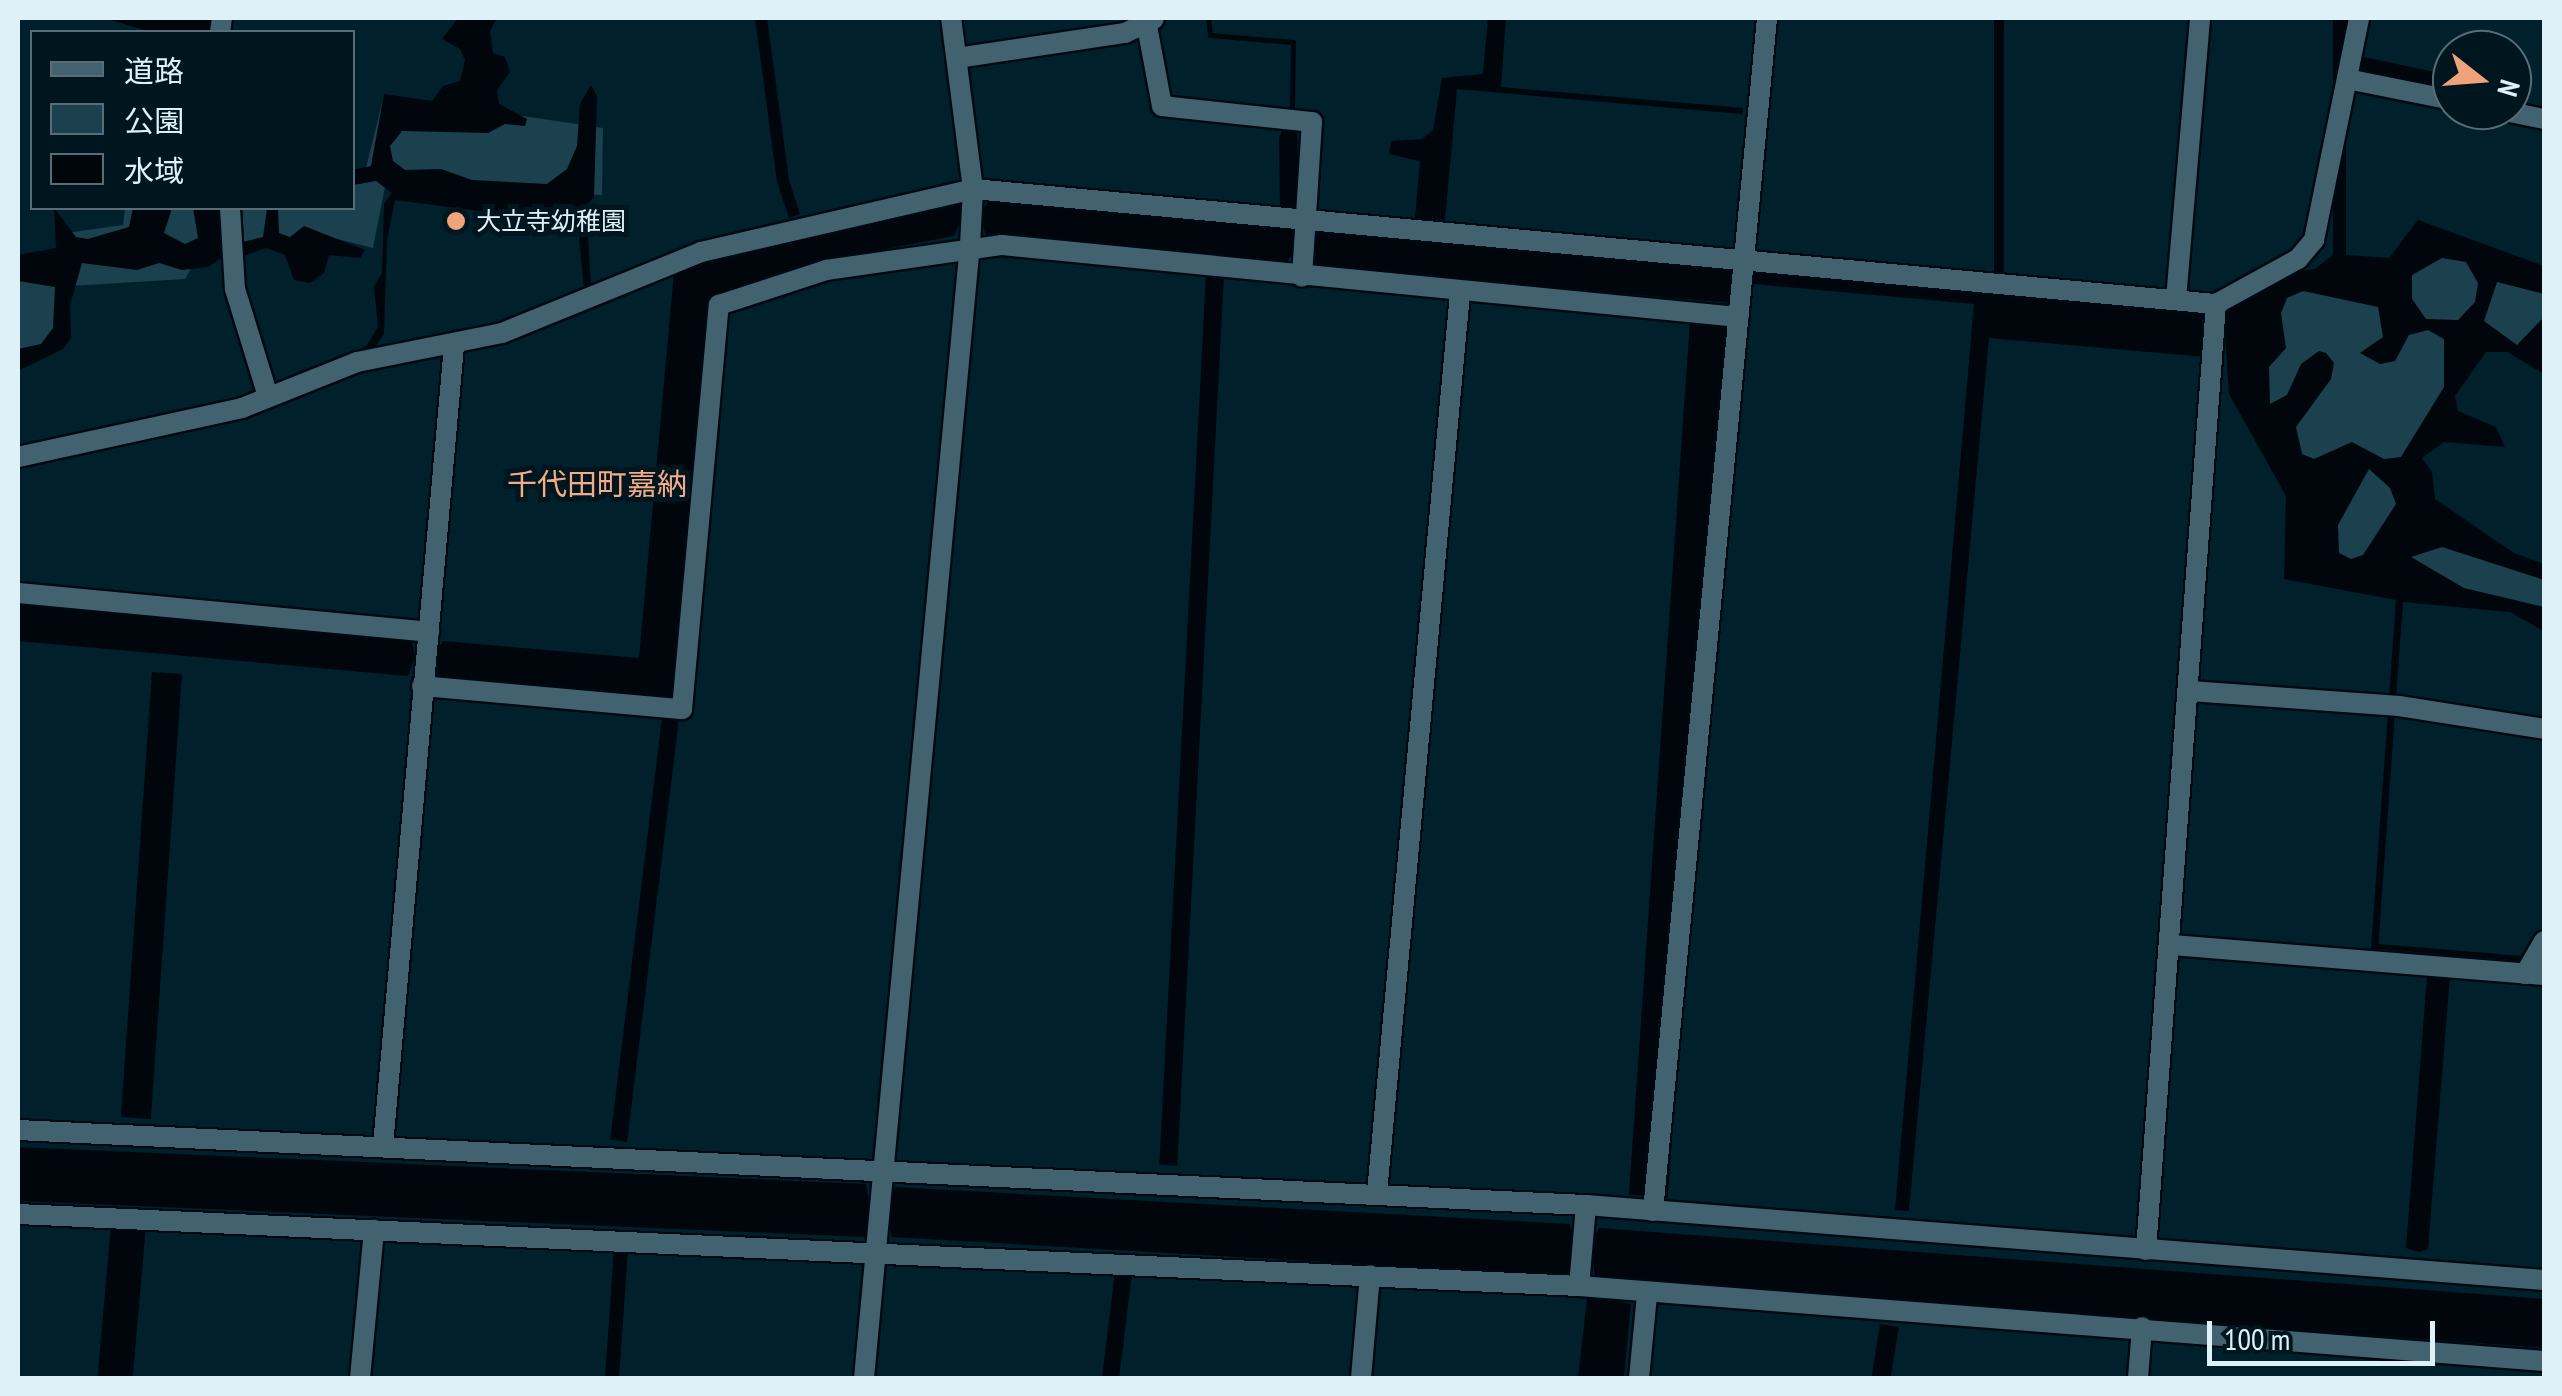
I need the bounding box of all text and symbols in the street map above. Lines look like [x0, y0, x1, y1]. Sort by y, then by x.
legend [30, 30, 355, 210]
north arrow [2432, 30, 2532, 130]
text: 道路 [124, 51, 184, 90]
text: N [2489, 76, 2529, 101]
text: 公園 [124, 101, 184, 140]
text: 水域 [124, 151, 184, 190]
place label: 大立寺幼稚園 [476, 206, 626, 236]
marker: 大立寺幼稚園 [445, 210, 467, 232]
district label: 千代田町嘉納 [507, 466, 687, 502]
scale bar [2212, 1301, 2440, 1363]
text: 100 m [2224, 1319, 2290, 1358]

